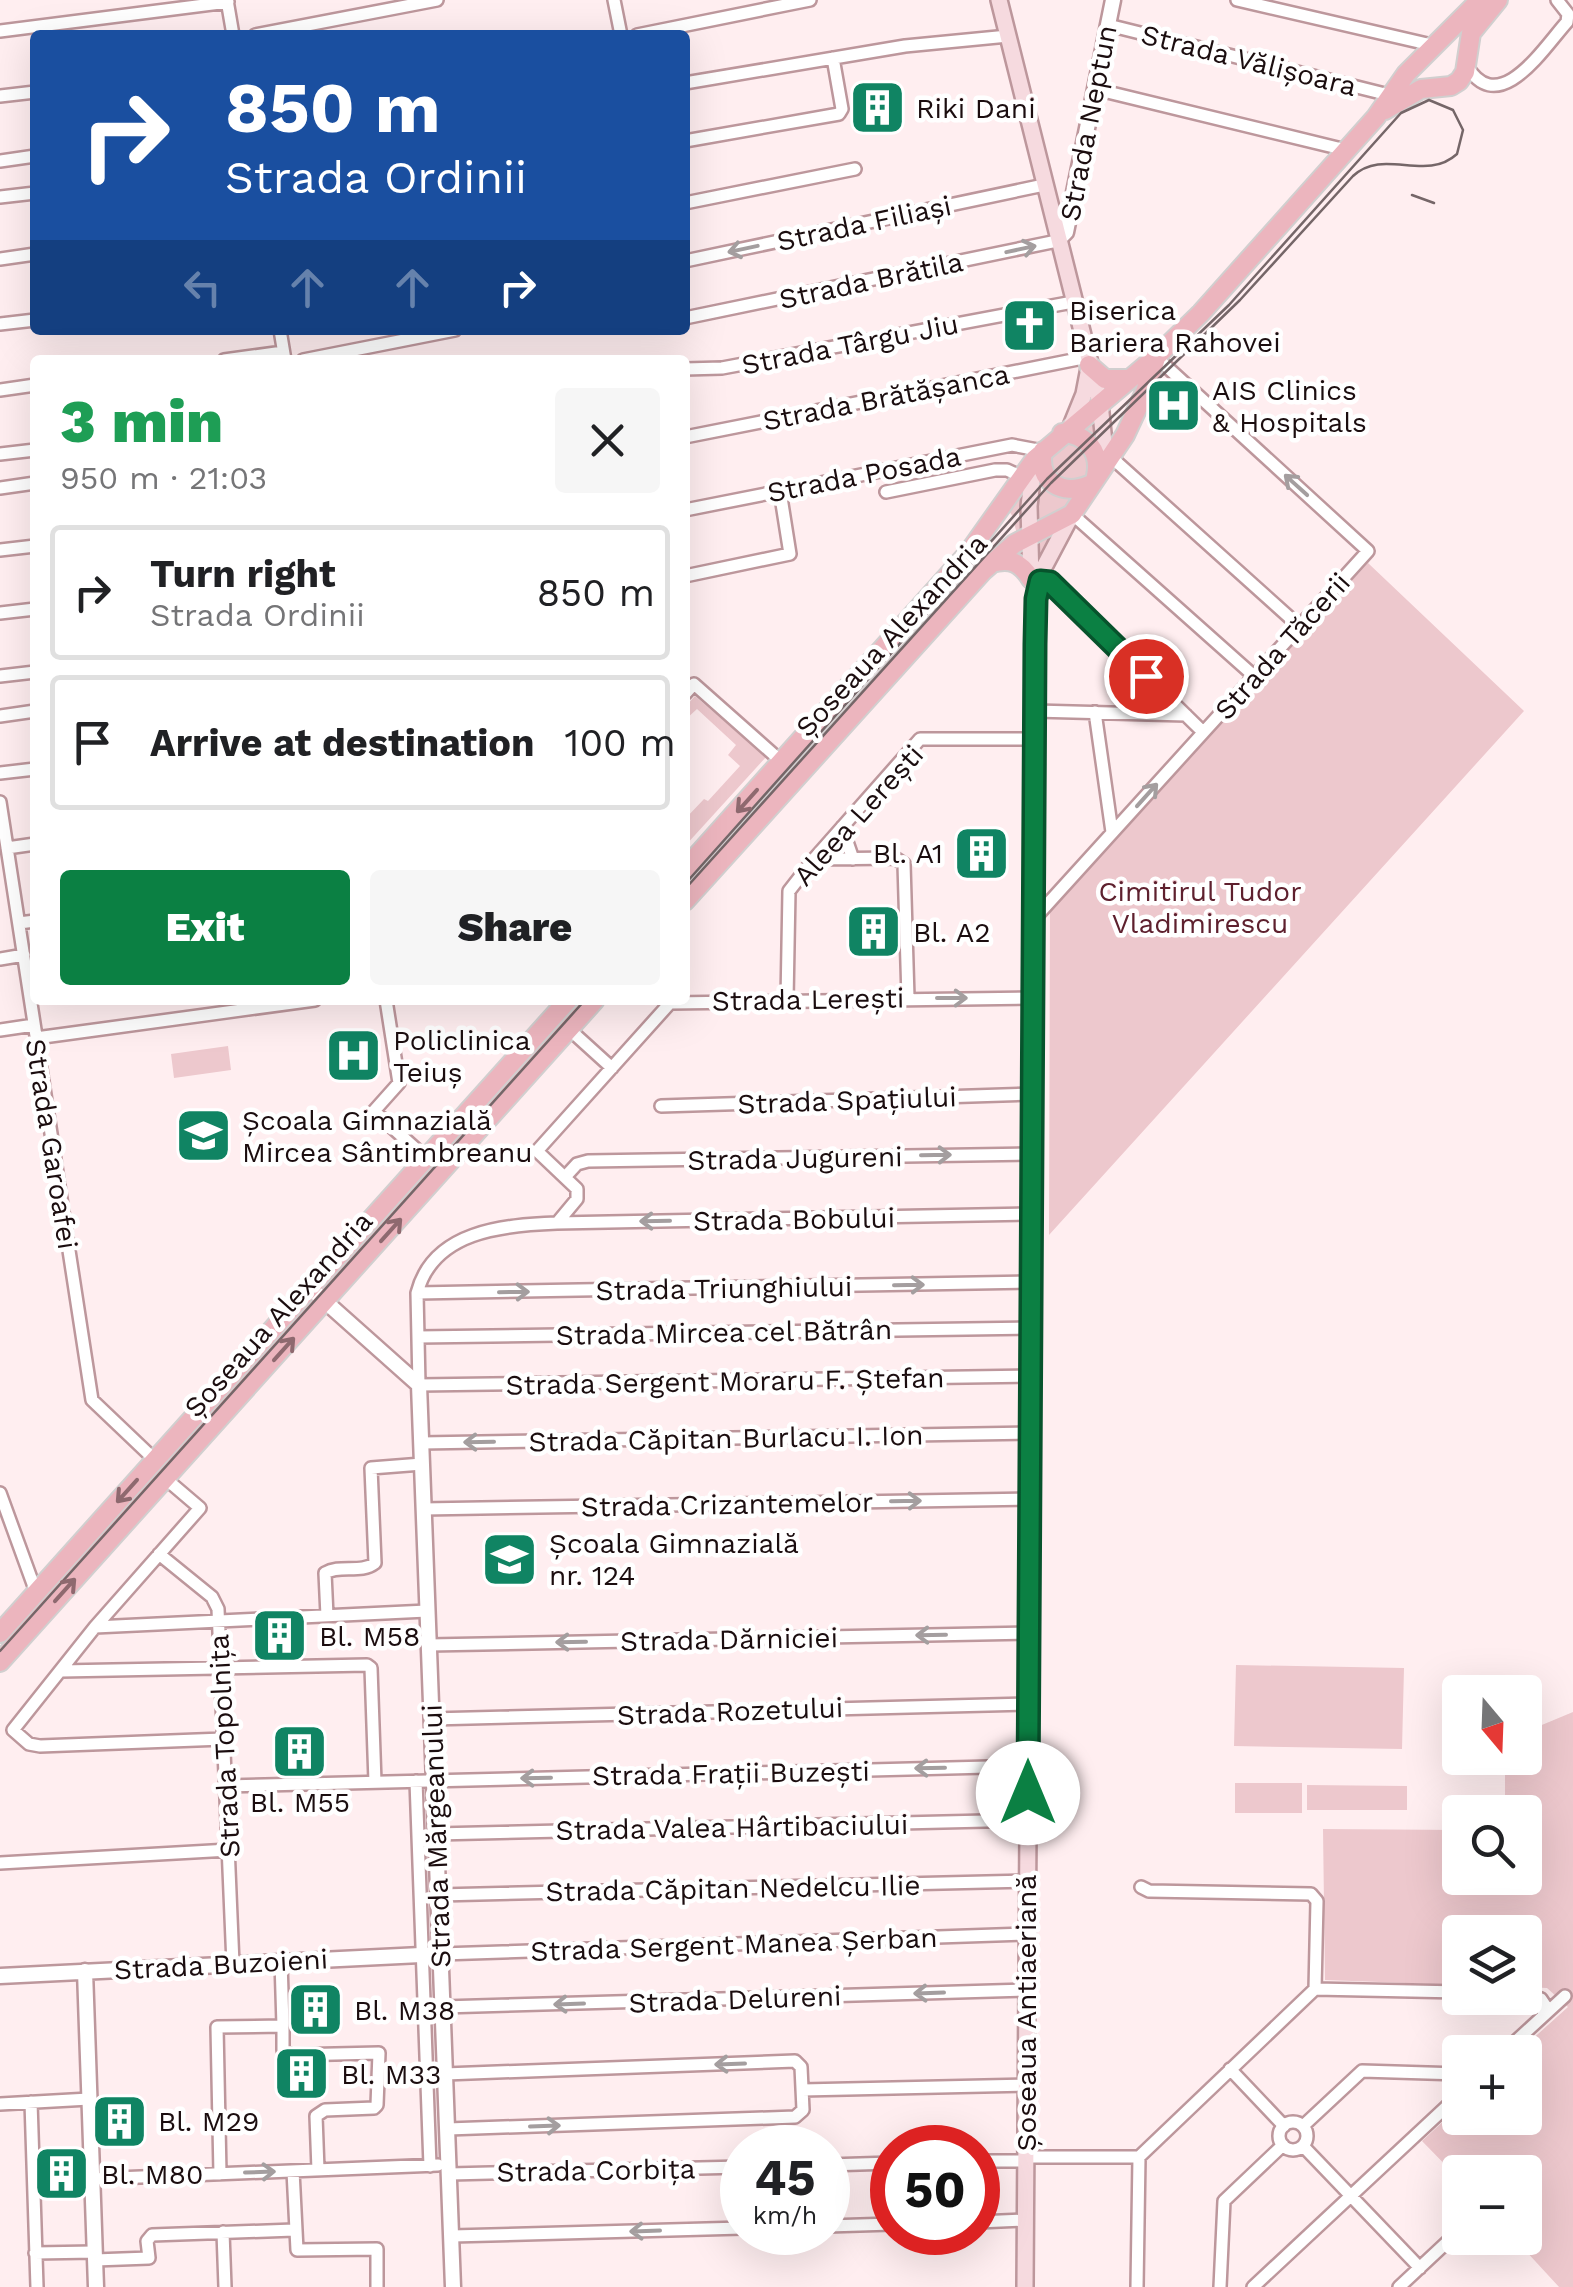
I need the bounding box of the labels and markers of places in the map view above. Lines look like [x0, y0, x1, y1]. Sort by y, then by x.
building icon: Riki Dani [847, 78, 907, 138]
place label: Riki Dani [916, 92, 1036, 125]
place label: Biserica Bariera Rahovei [1069, 294, 1281, 359]
church icon: Biserica Bariera Rahovei [1000, 296, 1060, 356]
place label: AIS Clinics & Hospitals [1212, 374, 1367, 439]
hospital icon: AIS Clinics & Hospitals [1143, 376, 1203, 436]
pin [1104, 634, 1189, 719]
building icon: Bl. A1 [952, 823, 1012, 883]
place label: Bl. A1 [873, 837, 943, 870]
building icon: Bl. A2 [844, 902, 904, 962]
place label: Bl. A2 [913, 916, 991, 949]
place label: Policlinica Teiuș [393, 1024, 531, 1089]
hospital icon: Policlinica Teiuș [324, 1026, 384, 1086]
place label: Școala Gimnazială Mircea Sântimbreanu [242, 1104, 533, 1169]
school or university icon: Școala Gimnazială Mircea Sântimbreanu [173, 1106, 233, 1166]
place label: Școala Gimnazială nr. 124 [549, 1527, 799, 1592]
school or university icon: Școala Gimnazială nr. 124 [480, 1529, 540, 1589]
building icon: Bl. M58 [250, 1606, 310, 1666]
place label: Bl. M58 [319, 1620, 420, 1653]
building icon: Bl. M55 [270, 1721, 330, 1781]
place label: Bl. M55 [250, 1786, 350, 1819]
building icon: Bl. M38 [285, 1980, 345, 2040]
place label: Bl. M38 [354, 1994, 455, 2027]
building icon: Bl. M33 [272, 2044, 332, 2104]
place label: Bl. M33 [341, 2058, 441, 2091]
building icon: Bl. M29 [89, 2091, 149, 2151]
place label: Bl. M29 [158, 2105, 259, 2138]
building icon: Bl. M80 [32, 2144, 92, 2204]
place label: Bl. M80 [101, 2158, 203, 2191]

